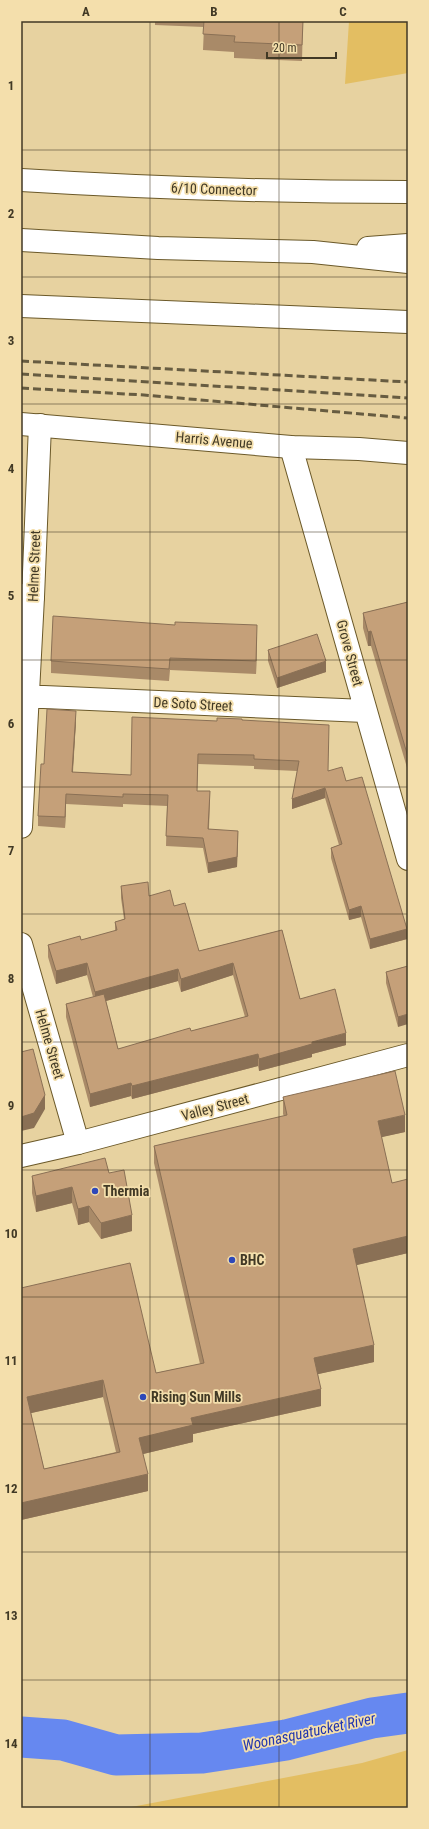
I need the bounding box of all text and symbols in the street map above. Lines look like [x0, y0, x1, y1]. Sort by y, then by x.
text: A [82, 4, 90, 19]
text: B [210, 4, 218, 19]
text: C [339, 4, 347, 19]
scale bar [267, 34, 336, 60]
text: 20 m [273, 41, 297, 55]
text: 1 [8, 78, 14, 93]
street label: 6/10 Connector [171, 180, 257, 198]
text: 2 [8, 206, 15, 221]
text: 3 [8, 333, 14, 348]
street label: Harris Avenue [175, 429, 253, 451]
text: 4 [8, 461, 15, 476]
street label: Helme Street [25, 530, 43, 602]
text: 5 [8, 588, 15, 603]
street label: Grove Street [333, 618, 367, 688]
street label: De Soto Street [153, 694, 233, 714]
text: 6 [8, 716, 15, 731]
text: 7 [8, 843, 15, 858]
text: 8 [8, 971, 14, 986]
street label: Helme Street [32, 1007, 68, 1081]
street label: Valley Street [180, 1090, 250, 1124]
text: 9 [8, 1098, 14, 1113]
place label: Thermia [103, 1183, 150, 1199]
marker: Thermia [90, 1186, 100, 1196]
text: 10 [4, 1226, 18, 1241]
place label: BHC [240, 1252, 264, 1268]
marker: BHC [227, 1255, 237, 1265]
text: 11 [4, 1353, 18, 1368]
place label: Rising Sun Mills [151, 1389, 241, 1405]
marker: Rising Sun Mills [138, 1392, 148, 1402]
text: 12 [4, 1481, 18, 1496]
text: 13 [4, 1608, 18, 1623]
water label: Woonasquatucket River [241, 1709, 377, 1755]
text: 14 [4, 1736, 18, 1751]

